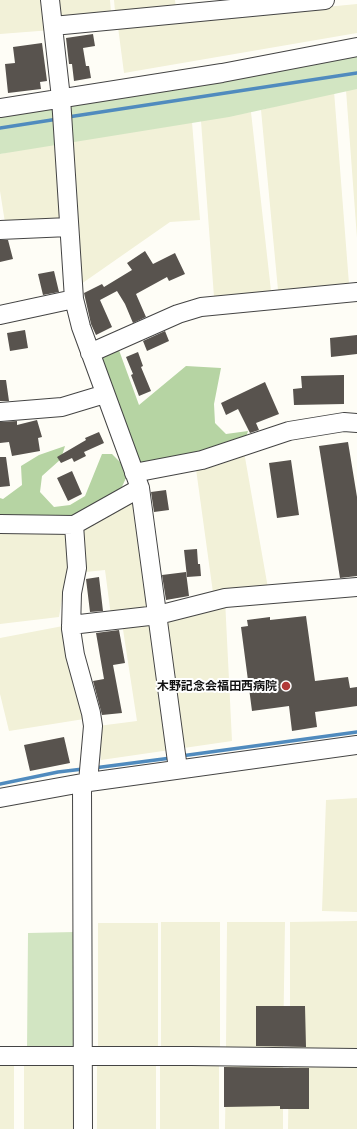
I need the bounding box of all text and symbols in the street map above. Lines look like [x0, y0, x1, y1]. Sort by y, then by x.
place label: 木野記念会福田西病院 [157, 679, 277, 693]
marker: 木野記念会福田西病院 [280, 680, 292, 692]

